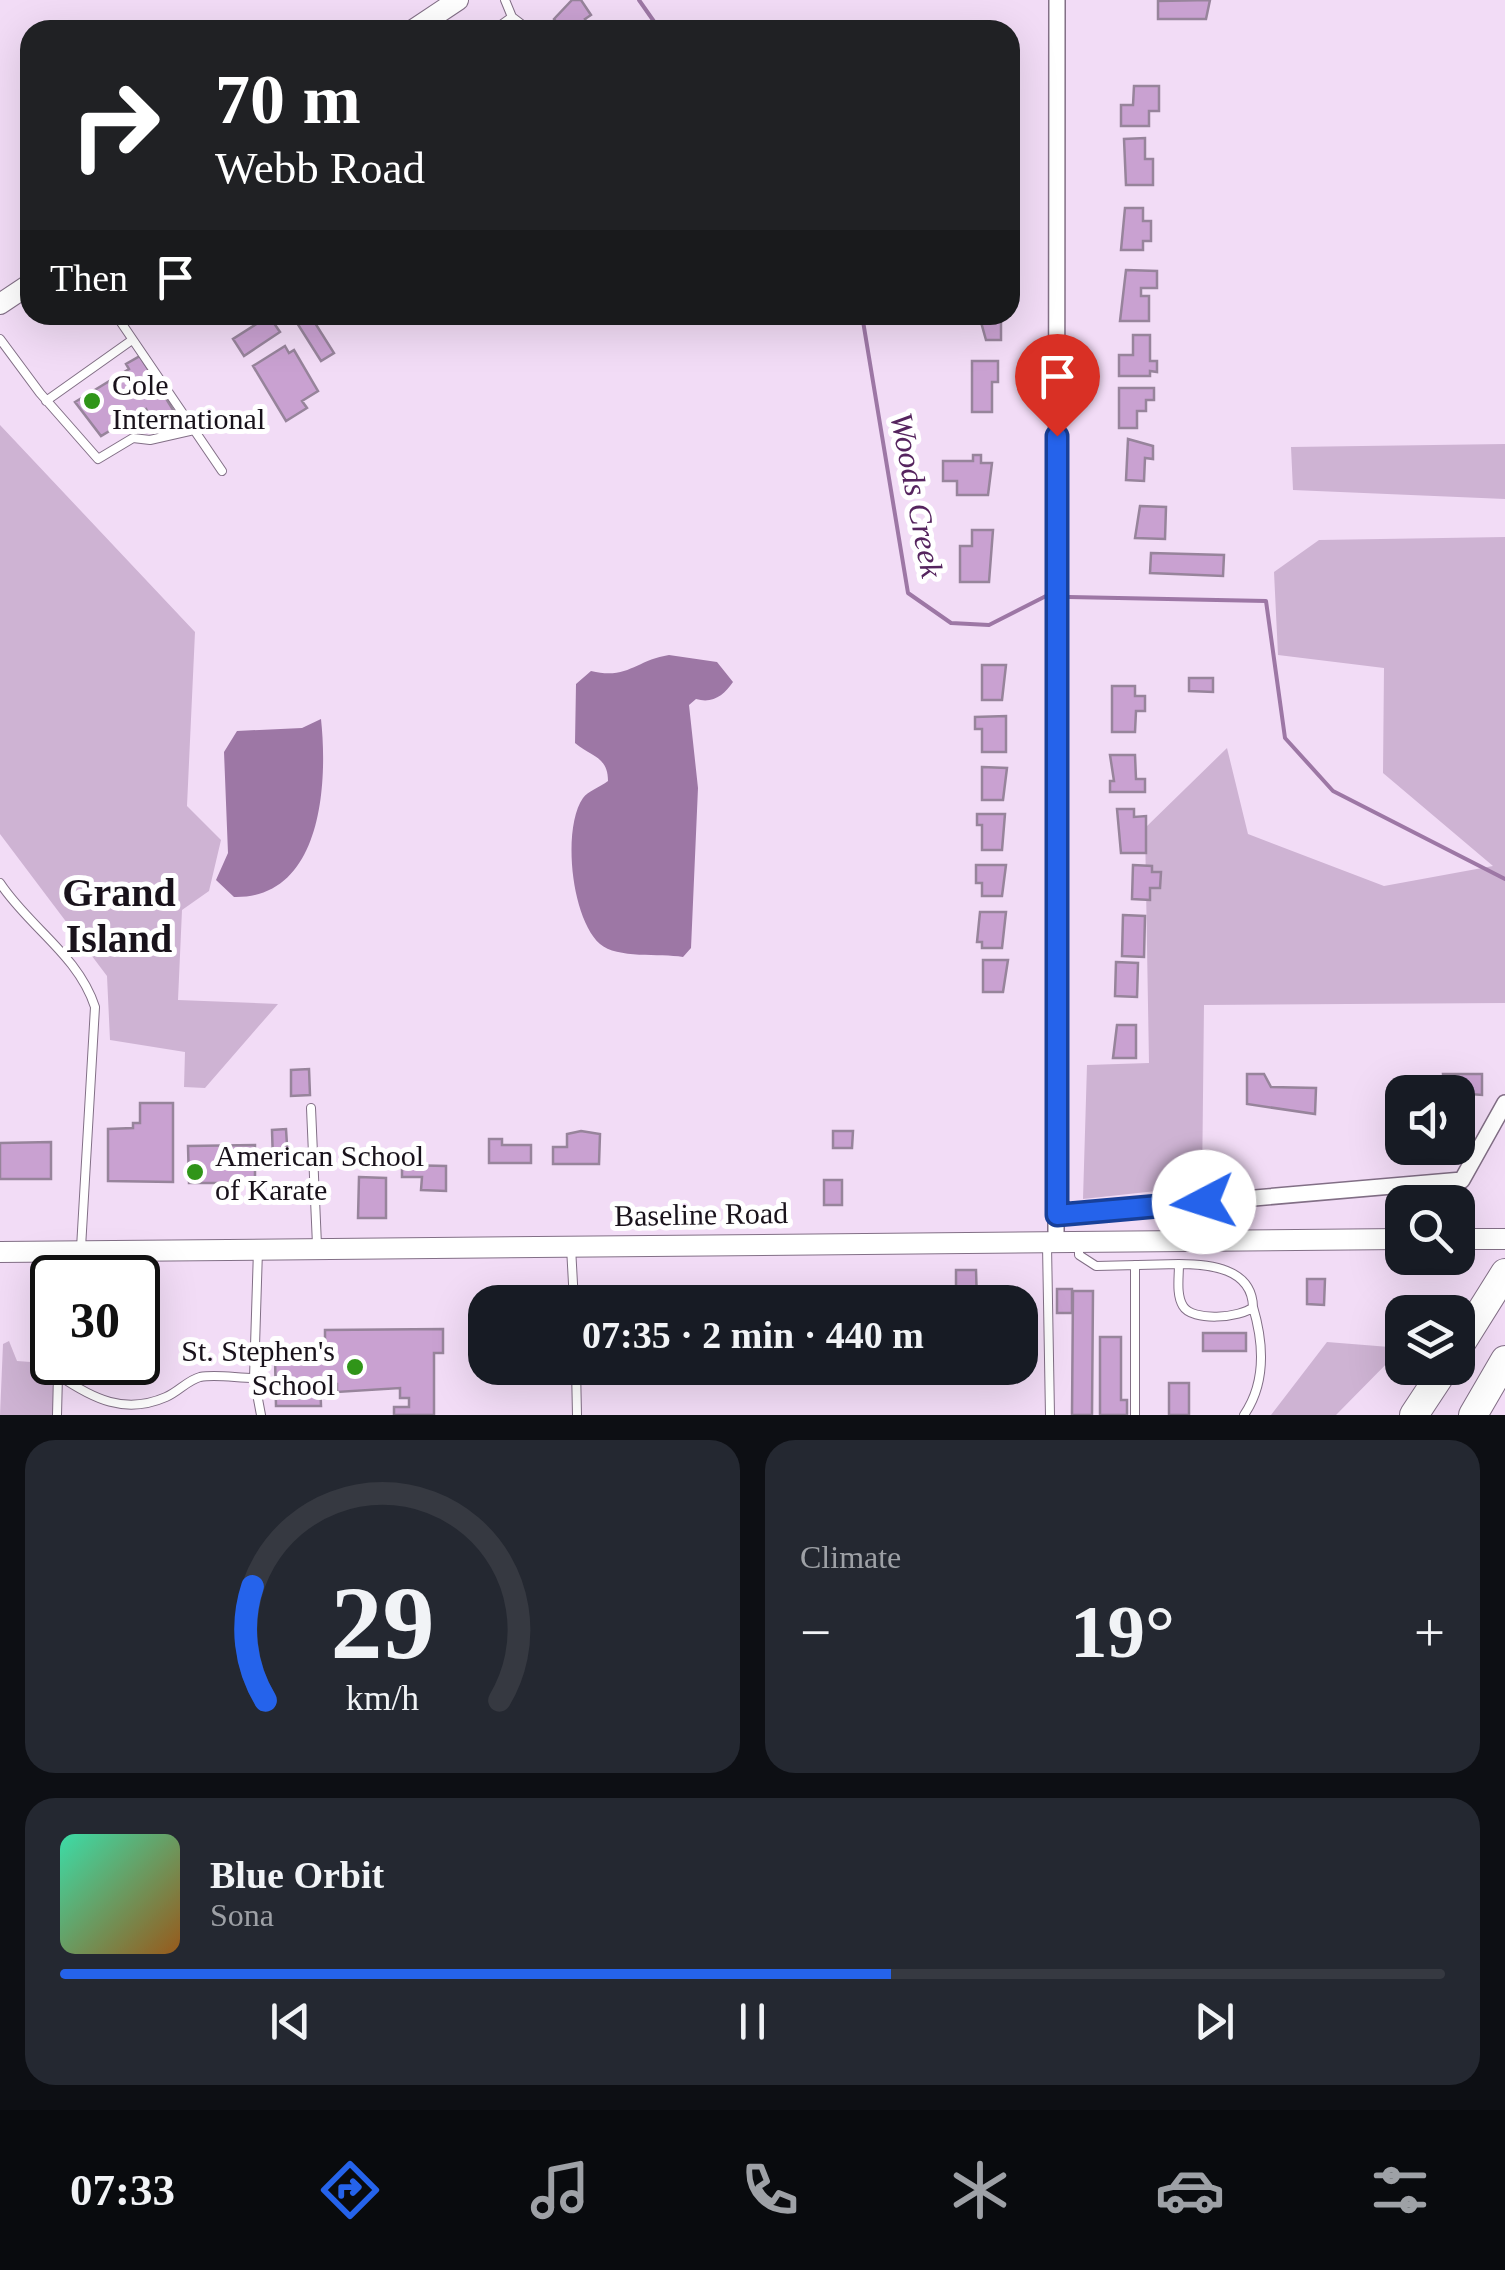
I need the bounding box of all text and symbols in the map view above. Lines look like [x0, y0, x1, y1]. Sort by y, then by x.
icon: right [50, 60, 180, 190]
text: 70 m [215, 61, 361, 138]
text: Webb Road [215, 143, 425, 193]
icon: arrive [148, 250, 203, 305]
text: Then [50, 257, 128, 299]
pin [1015, 334, 1100, 437]
icon: arrive [1030, 349, 1085, 404]
place label: Cole International [112, 368, 265, 435]
marker: Cole International [81, 390, 103, 412]
water label: Woods Creek [883, 409, 951, 581]
district label: Grand Island [62, 870, 176, 961]
map controls [1385, 1075, 1475, 1385]
button: sound [1385, 1075, 1475, 1165]
place label: American School of Karate [215, 1139, 424, 1206]
position arrow [1152, 1150, 1256, 1254]
marker: American School of Karate [184, 1161, 206, 1183]
button: search [1385, 1185, 1475, 1275]
street label: Baseline Road [614, 1196, 788, 1232]
speed limit sign: 30 [30, 1255, 160, 1385]
button: layers [1385, 1295, 1475, 1385]
text: 07:35 · 2 min · 440 m [582, 1314, 924, 1356]
place label: St. Stephen's School [181, 1334, 335, 1401]
marker: St. Stephen's School [344, 1356, 366, 1378]
text: Climate [800, 1539, 901, 1575]
text: 29 [331, 1565, 435, 1680]
text: 19° [1070, 1590, 1175, 1673]
text: − [800, 1602, 831, 1663]
text: + [1414, 1602, 1445, 1663]
text: km/h [346, 1678, 419, 1718]
text: Blue Orbit [210, 1854, 384, 1896]
text: Sona [210, 1897, 274, 1933]
icon: previous [263, 1994, 318, 2049]
icon: pause [725, 1994, 780, 2049]
icon: next [1187, 1994, 1242, 2049]
icon: directions [315, 2155, 385, 2225]
icon: music [525, 2155, 595, 2225]
icon: phone [735, 2155, 805, 2225]
icon: climate [945, 2155, 1015, 2225]
icon: car [1155, 2155, 1225, 2225]
icon: filters [1365, 2155, 1435, 2225]
text: 07:33 [70, 2165, 175, 2215]

